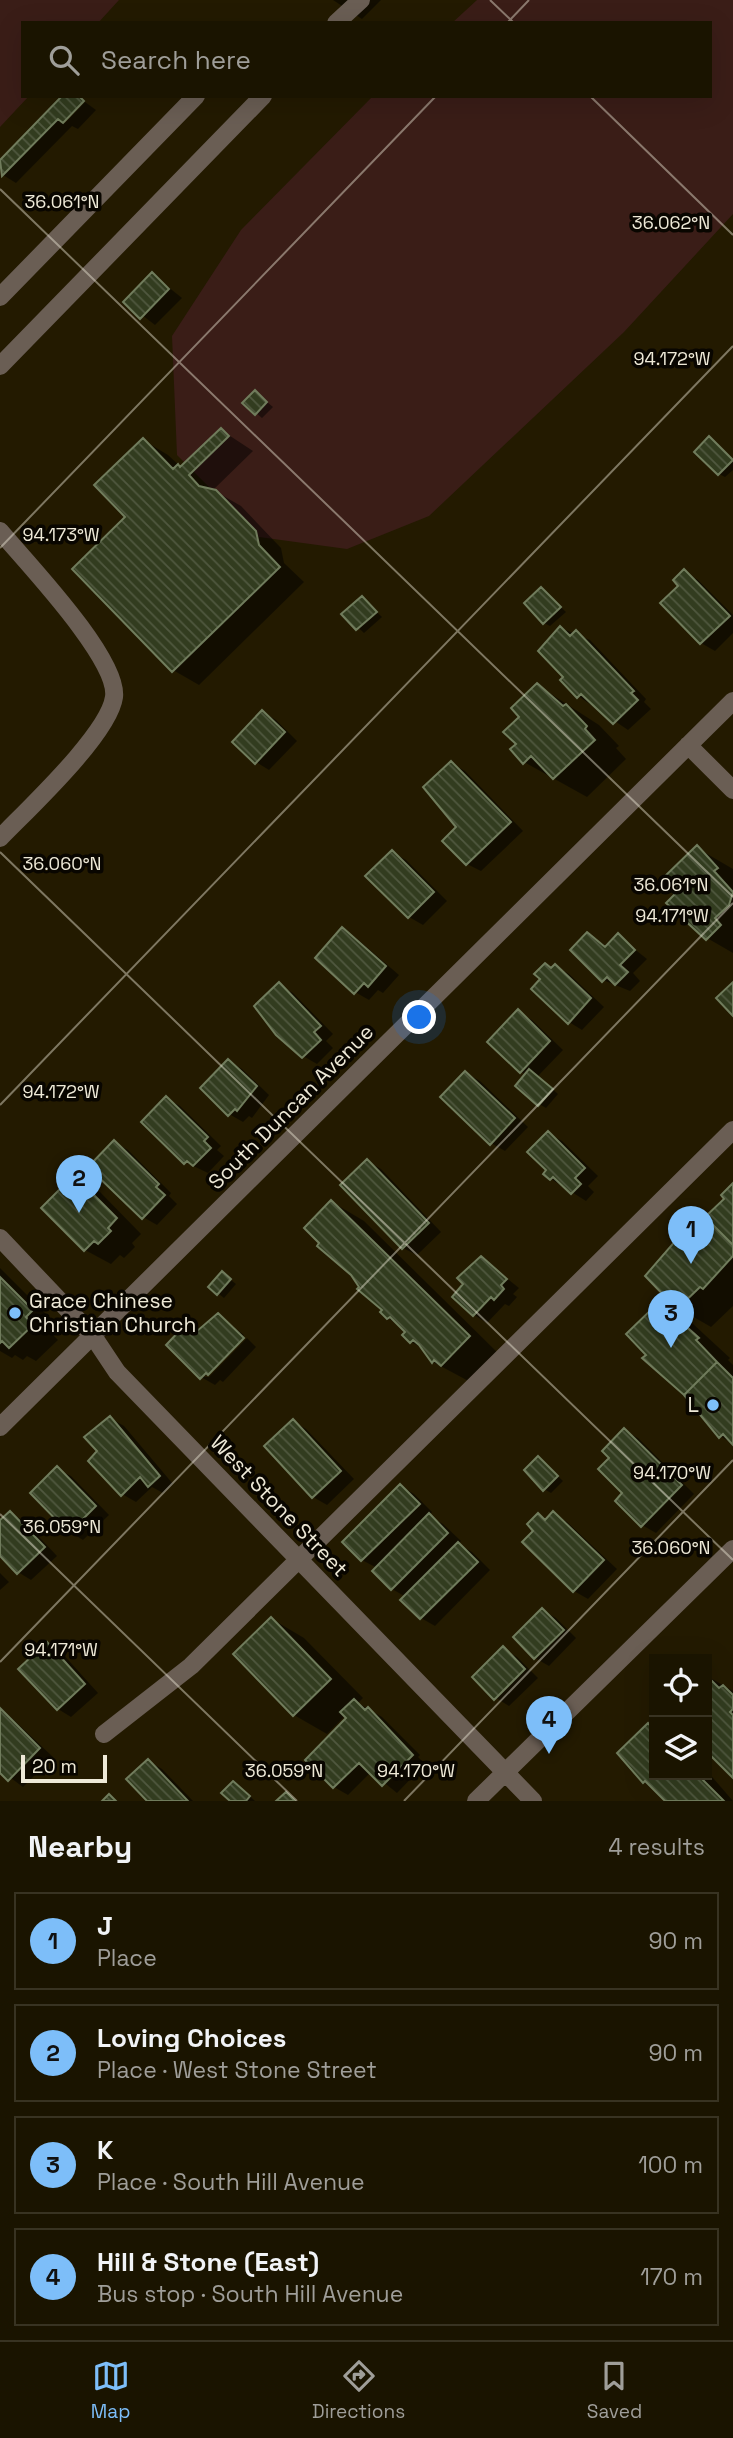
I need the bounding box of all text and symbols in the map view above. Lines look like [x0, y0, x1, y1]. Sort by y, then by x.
search box [21, 21, 712, 98]
icon: search [45, 41, 83, 79]
text: Search here [101, 43, 251, 77]
text: 36.061°N [24, 190, 100, 213]
text: 36.062°N [632, 211, 710, 234]
text: 94.172°W [633, 347, 711, 370]
text: 94.173°W [22, 523, 100, 546]
text: 36.060°N [22, 852, 102, 875]
text: 36.061°N [633, 873, 709, 896]
text: 94.171°W [635, 904, 709, 927]
your location [402, 1000, 436, 1034]
street label: South Duncan Avenue [202, 1018, 379, 1195]
text: 94.172°W [22, 1080, 100, 1103]
pin: 2 [56, 1155, 102, 1213]
pin: 1 [668, 1206, 714, 1264]
place label: Grace Chinese Christian Church [29, 1287, 196, 1338]
pin: 3 [648, 1290, 694, 1348]
marker: Grace Chinese Christian Church [7, 1305, 23, 1321]
place label: L [688, 1391, 699, 1418]
marker: L [705, 1397, 721, 1413]
street label: West Stone Street [205, 1429, 354, 1582]
text: 94.170°W [633, 1461, 711, 1484]
text: 36.059°N [23, 1515, 101, 1538]
text: 36.060°N [631, 1536, 711, 1559]
text: 94.171°W [24, 1638, 98, 1661]
map controls [649, 1654, 712, 1780]
button: locate [649, 1654, 712, 1717]
pin: 4 [526, 1696, 572, 1754]
button: layers [649, 1717, 712, 1780]
scale bar [21, 1752, 107, 1784]
text: 20 m [32, 1754, 77, 1779]
text: 36.059°N [245, 1759, 323, 1782]
text: 94.170°W [377, 1759, 455, 1782]
text: Nearby [28, 1827, 132, 1866]
text: 4 results [608, 1832, 705, 1862]
text: J [97, 1909, 113, 1943]
text: 1 [48, 1926, 58, 1956]
text: 90 m [648, 1926, 703, 1956]
text: Place [97, 1943, 157, 1973]
text: Loving Choices [97, 2021, 286, 2055]
text: 2 [46, 2038, 60, 2068]
text: 90 m [648, 2038, 703, 2068]
text: Place · West Stone Street [97, 2055, 377, 2085]
text: K [97, 2133, 113, 2167]
text: 3 [46, 2150, 60, 2180]
text: 100 m [638, 2150, 703, 2180]
text: Place · South Hill Avenue [97, 2167, 365, 2197]
text: Hill & Stone (East) [97, 2245, 319, 2279]
text: 4 [46, 2262, 60, 2292]
text: 170 m [640, 2262, 703, 2292]
text: Bus stop · South Hill Avenue [97, 2279, 403, 2309]
tab: Map [91, 2357, 130, 2424]
tab: Directions [312, 2357, 405, 2424]
tab: Saved [587, 2357, 642, 2424]

